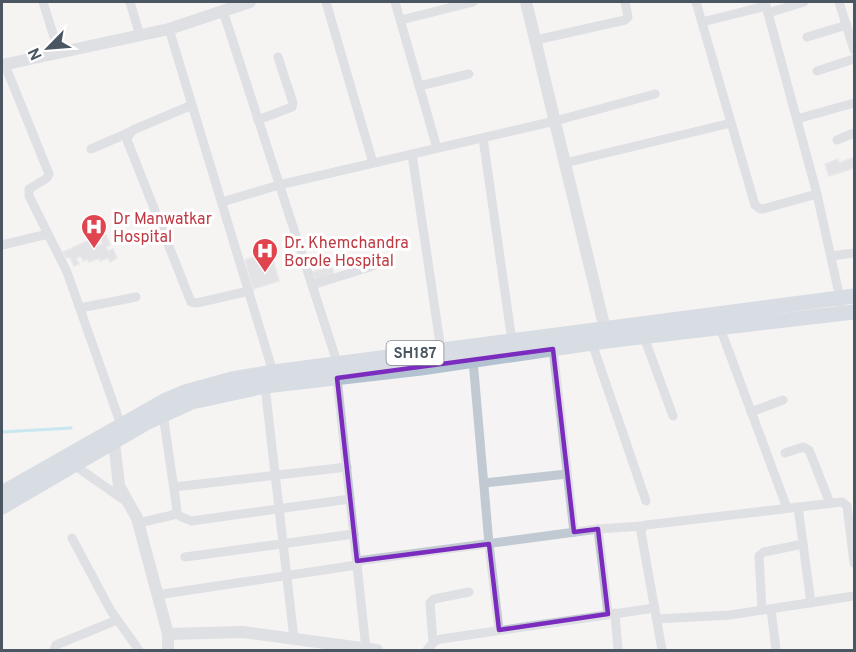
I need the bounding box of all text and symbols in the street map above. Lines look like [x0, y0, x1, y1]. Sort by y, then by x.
north arrow [18, 18, 78, 78]
text: N [25, 44, 48, 63]
place label: Dr Manwatkar Hospital [113, 210, 212, 248]
hospital icon: Dr Manwatkar Hospital [79, 212, 109, 250]
place label: Dr. Khemchandra Borole Hospital [284, 234, 409, 272]
hospital icon: Dr. Khemchandra Borole Hospital [250, 236, 280, 274]
road number: SH187 [386, 341, 444, 365]

